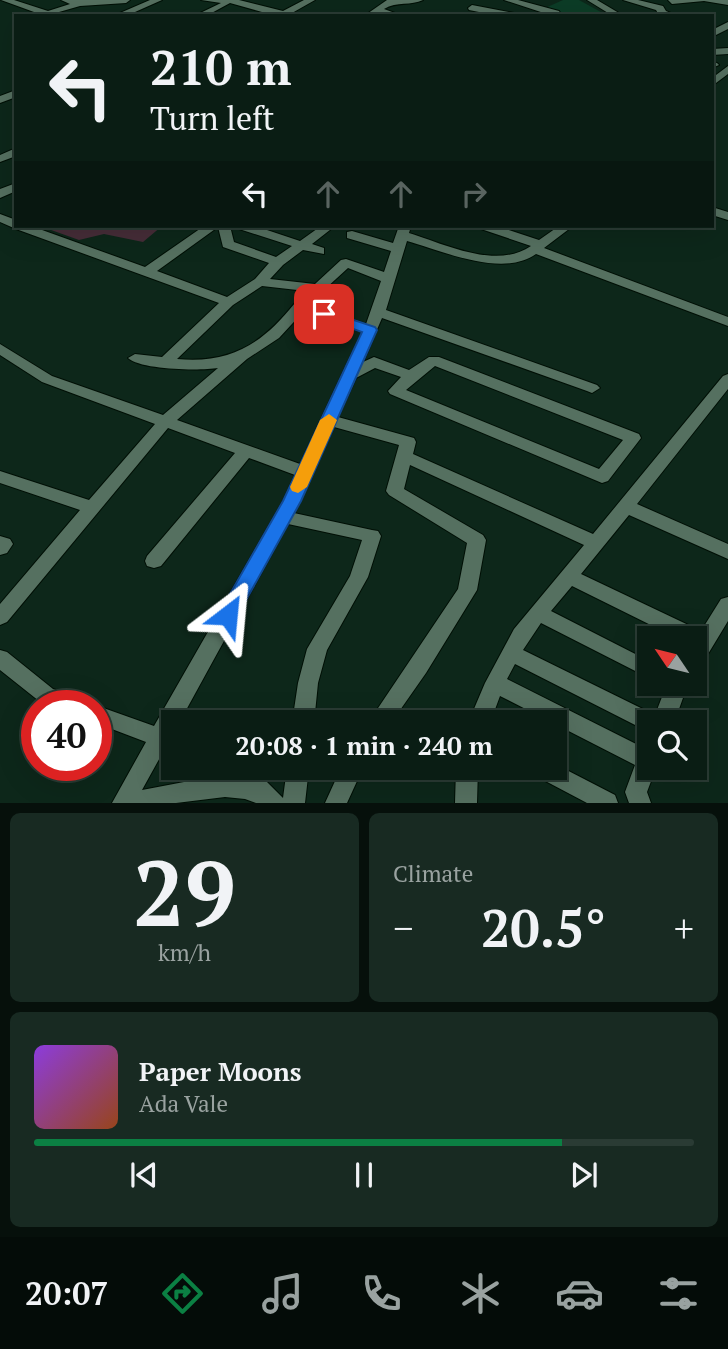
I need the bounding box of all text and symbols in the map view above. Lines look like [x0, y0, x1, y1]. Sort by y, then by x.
text: 210 m [150, 34, 292, 99]
icon: left [35, 42, 126, 133]
text: Turn left [150, 97, 274, 139]
icon: left [236, 175, 274, 213]
icon: ahead [309, 175, 347, 213]
icon: ahead [382, 175, 420, 213]
icon: right [455, 175, 493, 213]
pin [294, 284, 354, 344]
icon: arrive [305, 295, 343, 333]
position arrow [191, 578, 265, 652]
north arrow [637, 626, 707, 696]
map controls [637, 626, 707, 780]
speed limit sign: 40 [21, 690, 112, 781]
button: search [637, 710, 707, 780]
text: 20:08 · 1 min · 240 m [235, 728, 493, 762]
text: 29 [133, 831, 236, 952]
text: Climate [393, 858, 473, 889]
text: 20.5° [481, 893, 606, 962]
text: − [393, 903, 413, 953]
text: + [674, 903, 694, 953]
text: km/h [158, 937, 211, 968]
text: Paper Moons [139, 1054, 302, 1088]
text: Ada Vale [139, 1088, 228, 1119]
icon: previous [125, 1156, 163, 1194]
icon: pause [345, 1156, 383, 1194]
icon: next [565, 1156, 603, 1194]
icon: directions [158, 1269, 207, 1318]
icon: music [258, 1269, 307, 1318]
icon: phone [357, 1269, 406, 1318]
icon: climate [456, 1269, 505, 1318]
icon: car [555, 1269, 604, 1318]
icon: filters [654, 1269, 703, 1318]
text: 20:07 [25, 1272, 108, 1314]

